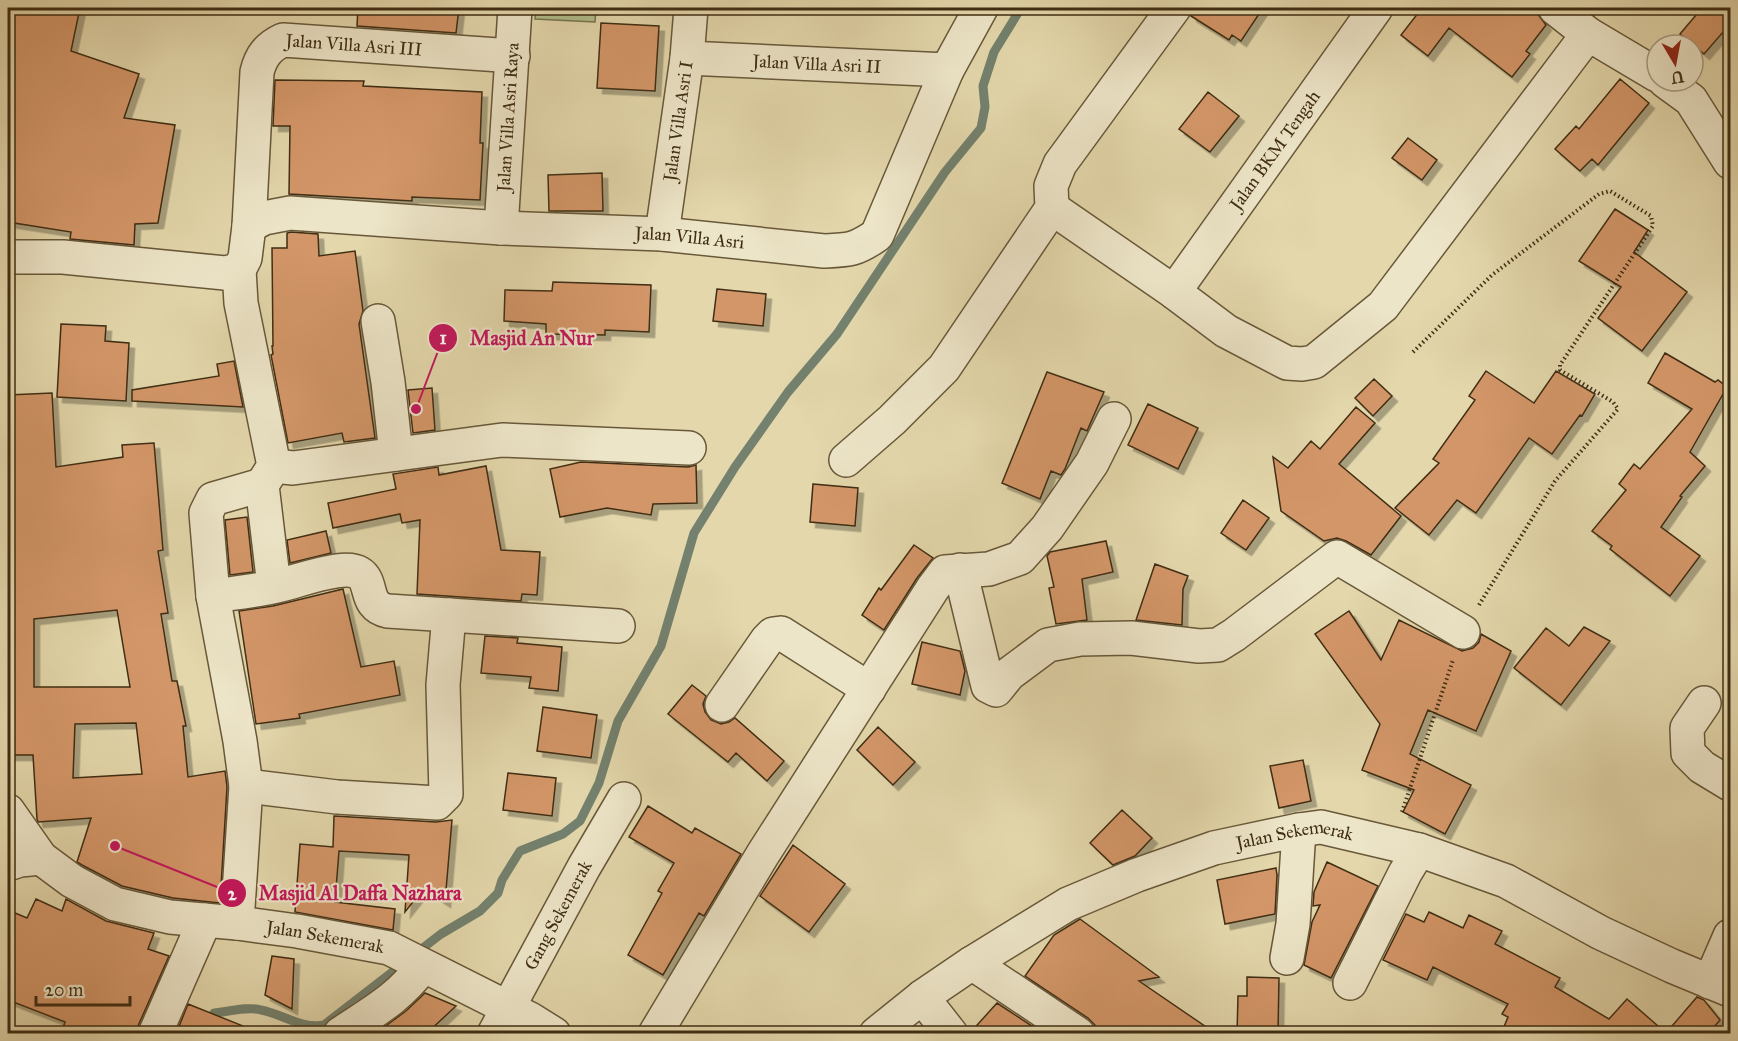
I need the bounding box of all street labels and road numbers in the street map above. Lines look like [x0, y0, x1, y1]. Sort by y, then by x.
street label: Jalan Villa Asri III [283, 29, 423, 61]
street label: Jalan Villa Asri Raya [492, 41, 524, 195]
street label: Jalan Villa Asri II [750, 50, 882, 78]
street label: Jalan Villa Asri I [658, 59, 697, 185]
street label: Jalan BKM Tengah [1224, 86, 1325, 217]
street label: Jalan Villa Asri [633, 222, 745, 254]
street label: Jalan Sekemerak [1232, 816, 1356, 855]
street label: Gang Sekemerak [520, 856, 597, 974]
street label: Jalan Sekemerak [263, 916, 387, 958]

